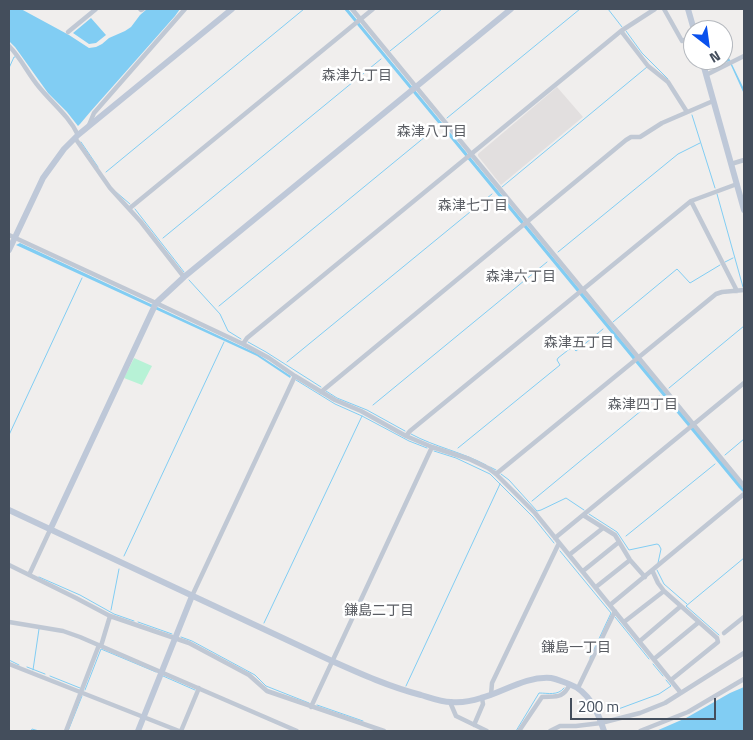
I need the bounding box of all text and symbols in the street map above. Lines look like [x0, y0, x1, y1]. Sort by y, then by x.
north arrow [683, 20, 733, 70]
text: N [706, 46, 725, 69]
district label: 森津九丁目 [322, 69, 392, 85]
district label: 森津八丁目 [397, 125, 467, 141]
district label: 森津七丁目 [438, 199, 508, 215]
district label: 森津六丁目 [486, 270, 556, 286]
district label: 森津五丁目 [544, 336, 614, 352]
district label: 森津四丁目 [608, 398, 678, 414]
district label: 鎌島二丁目 [344, 604, 414, 620]
district label: 鎌島一丁目 [541, 641, 611, 657]
scale bar [573, 688, 719, 720]
text: 200 m [578, 695, 619, 718]

